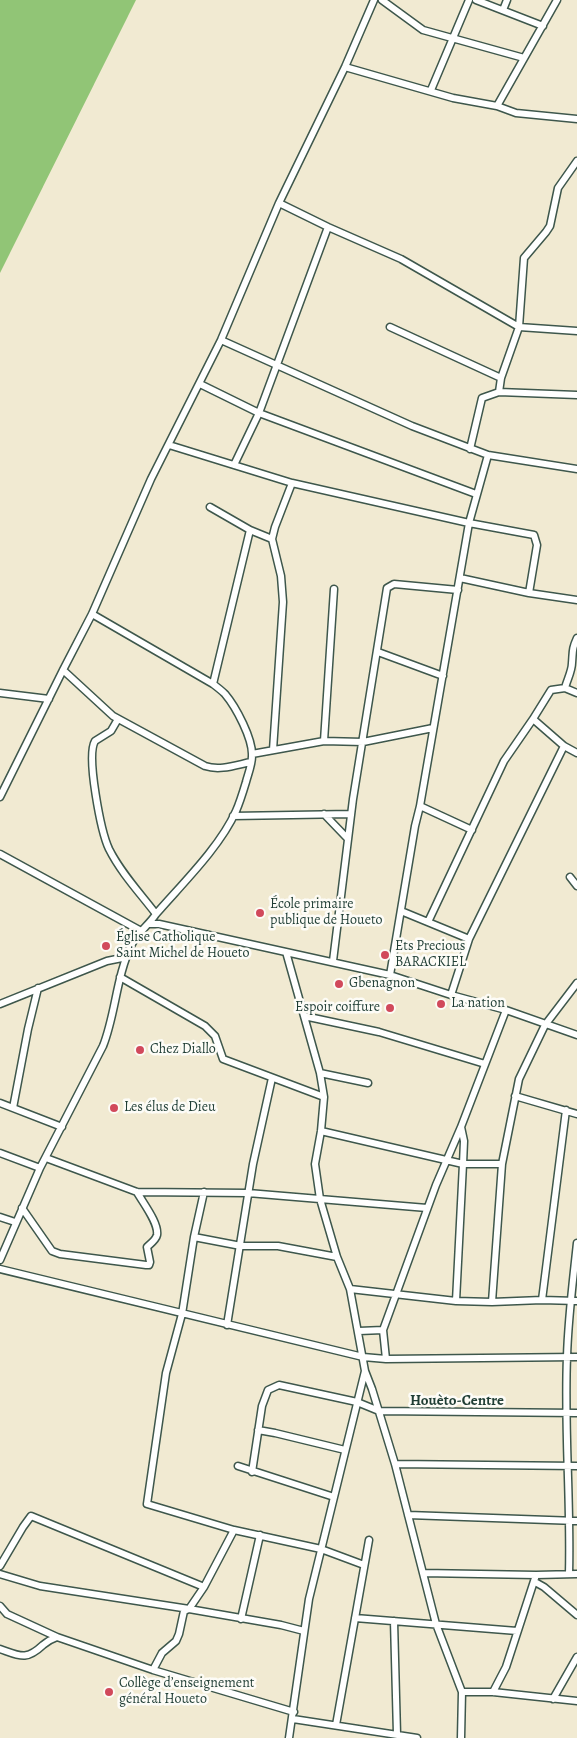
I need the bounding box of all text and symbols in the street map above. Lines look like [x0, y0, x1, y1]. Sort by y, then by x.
place label: École primaire publique de Houeto [270, 897, 383, 930]
marker: École primaire publique de Houeto [254, 907, 266, 919]
place label: Église Catholique Saint Michel de Houeto [116, 930, 249, 962]
place label: Ets Precious BARACKIEL [395, 939, 466, 972]
marker: Église Catholique Saint Michel de Houeto [100, 940, 112, 952]
marker: Ets Precious BARACKIEL [379, 949, 391, 961]
place label: Gbenagnon [349, 976, 415, 992]
marker: Gbenagnon [333, 978, 345, 990]
place label: La nation [451, 996, 505, 1012]
marker: La nation [435, 998, 447, 1010]
place label: Espoir coiffure [295, 1000, 380, 1016]
marker: Espoir coiffure [384, 1002, 396, 1014]
place label: Chez Diallo [150, 1042, 216, 1058]
marker: Chez Diallo [134, 1044, 146, 1056]
place label: Les élus de Dieu [124, 1100, 216, 1116]
marker: Les élus de Dieu [108, 1102, 120, 1114]
district label: Houèto-Centre [410, 1392, 504, 1410]
place label: Collège d’enseignement général Houeto [119, 1676, 254, 1708]
marker: Collège d’enseignement général Houeto [103, 1686, 115, 1698]

